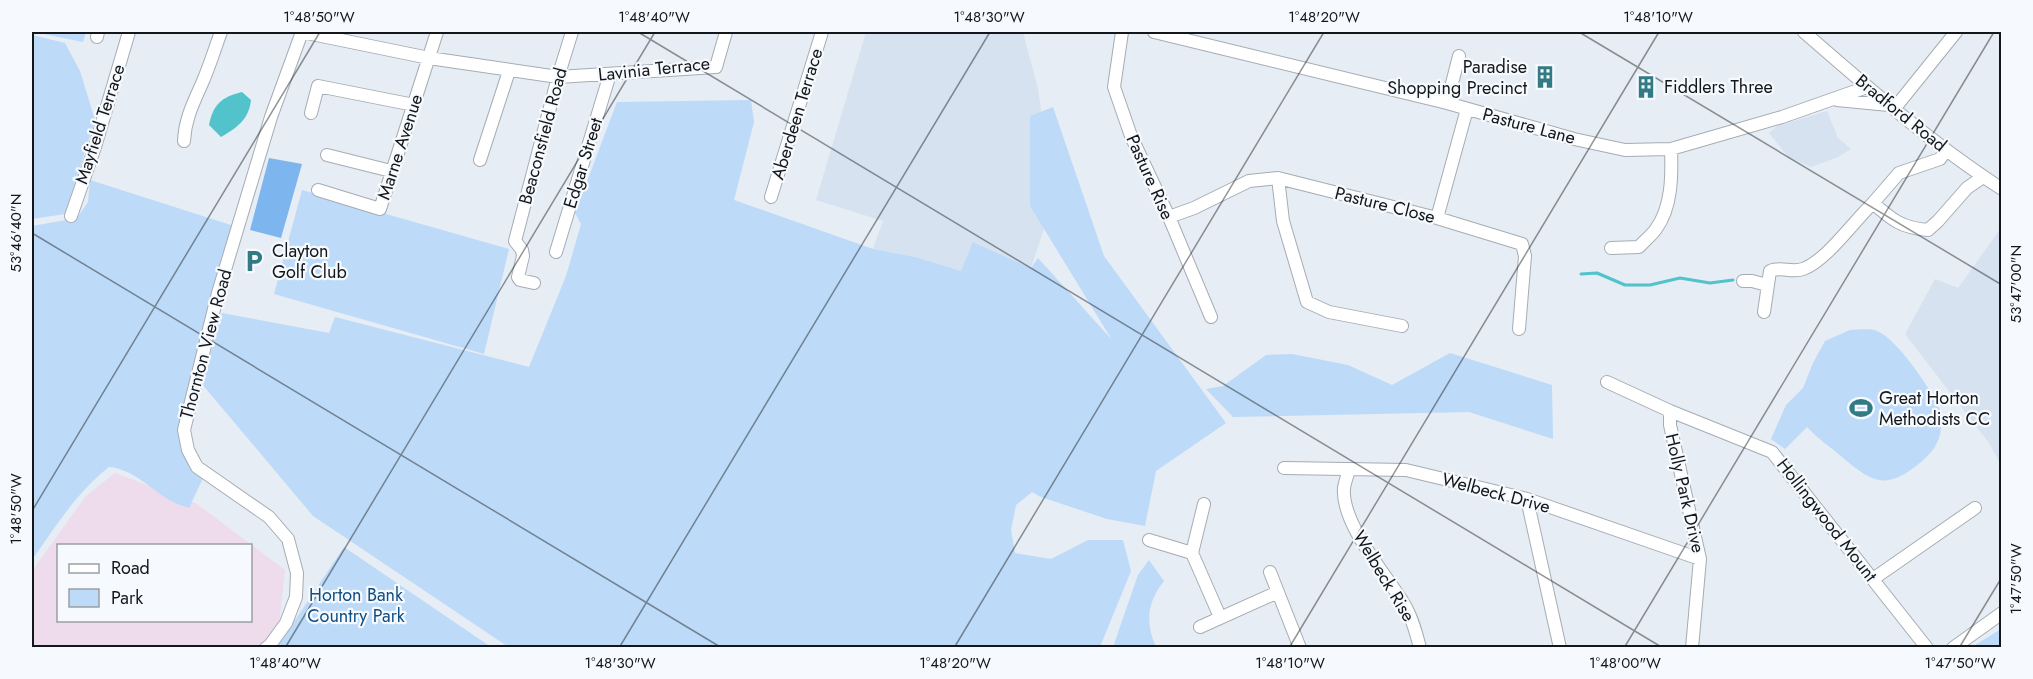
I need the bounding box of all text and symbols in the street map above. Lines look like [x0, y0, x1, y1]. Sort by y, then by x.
text: 1°48'50"W [283, 6, 355, 28]
text: 1°48'40"W [618, 6, 690, 28]
text: 1°48'30"W [953, 6, 1025, 28]
text: 1°48'20"W [1288, 6, 1360, 28]
text: 1°48'10"W [1623, 6, 1693, 28]
street label: Aberdeen Terrace [765, 45, 829, 183]
street label: Lavinia Terrace [597, 50, 711, 88]
place label: Paradise Shopping Precinct [1387, 54, 1528, 101]
street label: Mayfield Terrace [68, 61, 132, 187]
building icon: Paradise Shopping Precinct [1532, 64, 1558, 90]
street label: Beaconsfield Road [512, 65, 574, 207]
street label: Bradford Road [1850, 68, 1952, 158]
building icon: Fiddlers Three [1633, 74, 1659, 100]
place label: Fiddlers Three [1664, 74, 1773, 100]
street label: Marne Avenue [371, 91, 429, 203]
street label: Pasture Lane [1480, 101, 1578, 151]
street label: Edgar Street [557, 114, 609, 212]
street label: Pasture Rise [1120, 130, 1180, 224]
street label: Pasture Close [1332, 180, 1438, 230]
text: 53°46'40"N [5, 194, 27, 272]
place label: Clayton Golf Club [272, 238, 347, 285]
text: 53°47'00"N [2005, 245, 2027, 323]
parking icon: Clayton Golf Club [241, 248, 267, 274]
street label: Thornton View Road [173, 266, 239, 422]
place label: Great Horton Methodists CC [1879, 385, 1990, 432]
sports icon: Great Horton Methodists CC [1848, 395, 1874, 421]
street label: Holly Park Drive [1659, 431, 1711, 555]
street label: Hollingwood Mount [1770, 453, 1884, 588]
street label: Welbeck Drive [1439, 466, 1553, 520]
text: 1°48'50"W [5, 473, 27, 545]
street label: Welbeck Rise [1346, 525, 1422, 627]
text: 1°47'50"W [2005, 543, 2027, 615]
legend [57, 544, 252, 622]
text: Road [111, 555, 150, 581]
park label: Horton Bank Country Park [307, 582, 405, 629]
text: Park [111, 585, 143, 611]
text: 1°48'40"W [249, 652, 321, 674]
text: 1°48'30"W [584, 652, 656, 674]
text: 1°48'20"W [919, 652, 991, 674]
text: 1°48'10"W [1255, 652, 1325, 674]
text: 1°48'00"W [1589, 652, 1661, 674]
text: 1°47'50"W [1924, 652, 1996, 674]

